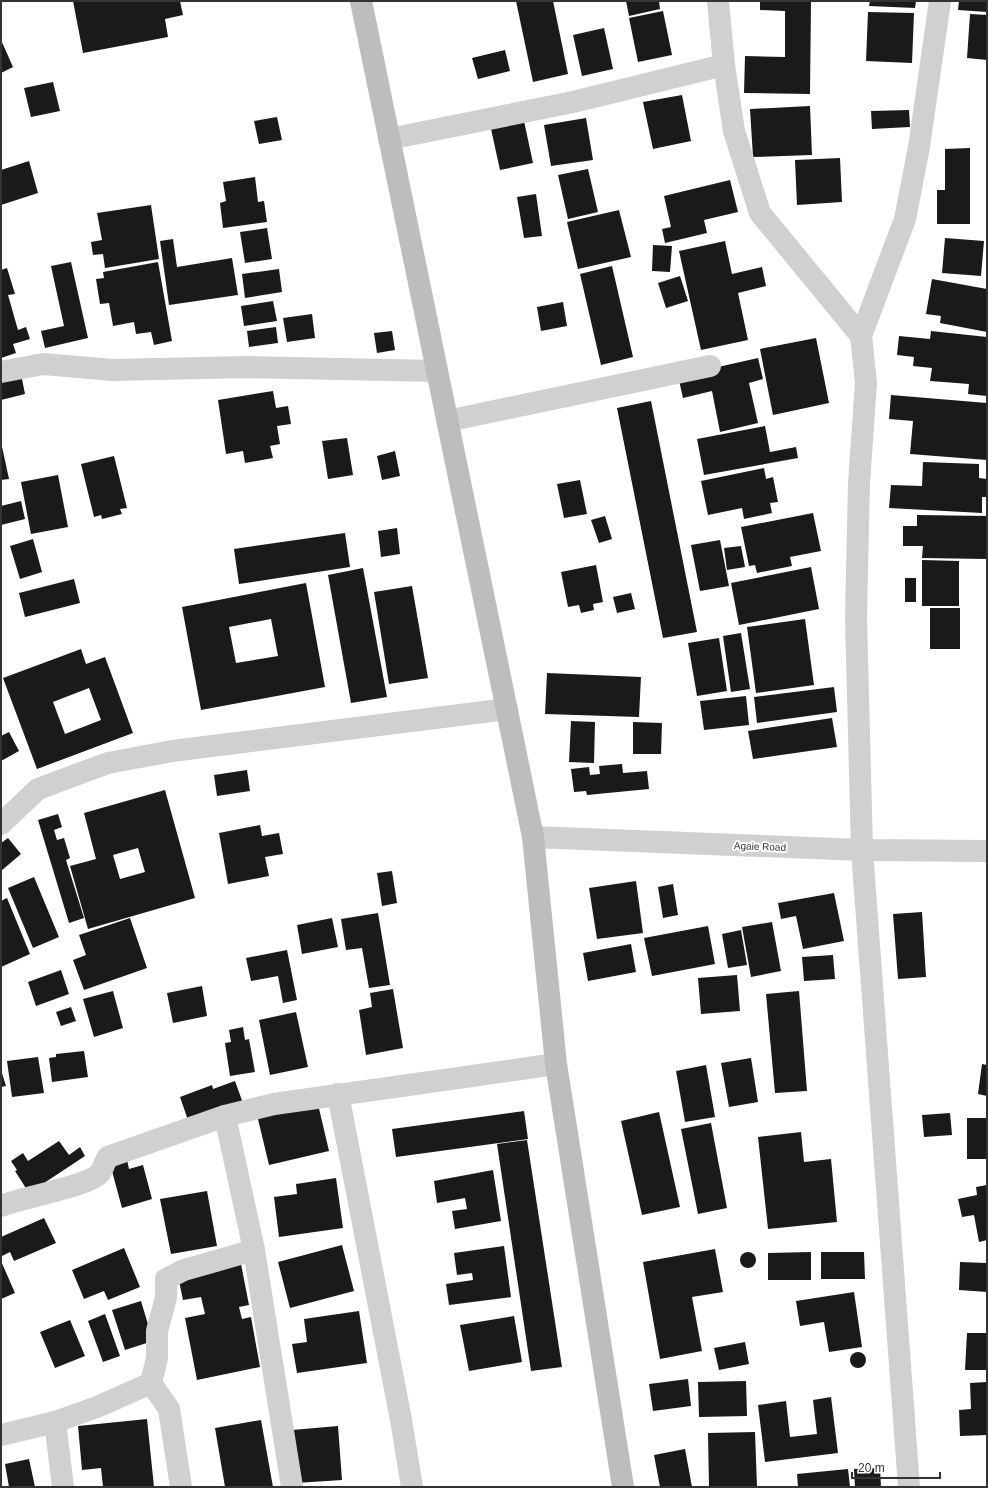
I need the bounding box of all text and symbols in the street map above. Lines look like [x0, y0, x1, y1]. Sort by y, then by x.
street label: Agaie Road [734, 840, 786, 853]
scale bar [852, 1454, 940, 1480]
text: 20 m [858, 1461, 885, 1475]

